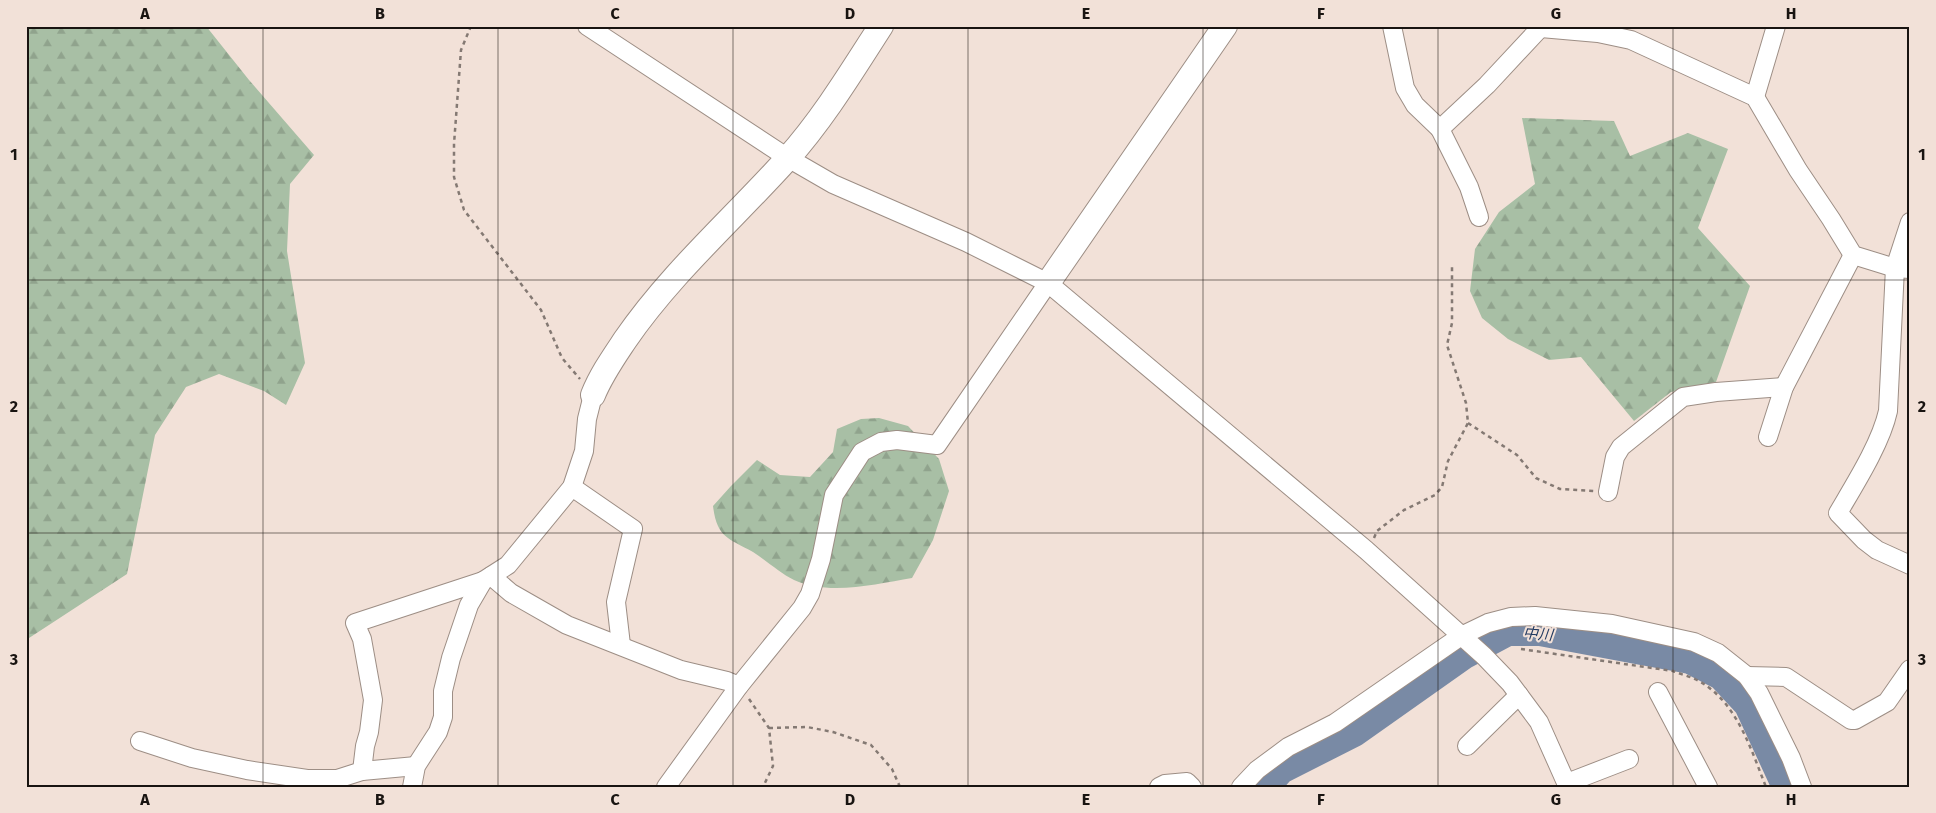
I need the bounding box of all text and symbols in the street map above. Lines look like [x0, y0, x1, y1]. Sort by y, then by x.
text: A [139, 4, 150, 23]
text: B [375, 4, 385, 23]
text: C [610, 4, 620, 23]
text: D [845, 4, 855, 23]
text: E [1082, 4, 1090, 23]
text: F [1317, 4, 1325, 23]
text: G [1551, 4, 1561, 23]
text: H [1786, 4, 1796, 23]
text: 1 [10, 145, 18, 164]
text: 1 [1918, 145, 1926, 164]
text: 2 [10, 397, 18, 416]
text: 2 [1918, 397, 1926, 416]
water label: 中川 [1522, 624, 1556, 644]
text: 3 [9, 650, 18, 669]
text: 3 [1917, 650, 1926, 669]
text: A [139, 790, 150, 809]
text: B [375, 790, 385, 809]
text: C [610, 790, 620, 809]
text: D [845, 790, 855, 809]
text: E [1082, 790, 1090, 809]
text: F [1317, 790, 1325, 809]
text: G [1551, 790, 1561, 809]
text: H [1786, 790, 1796, 809]

